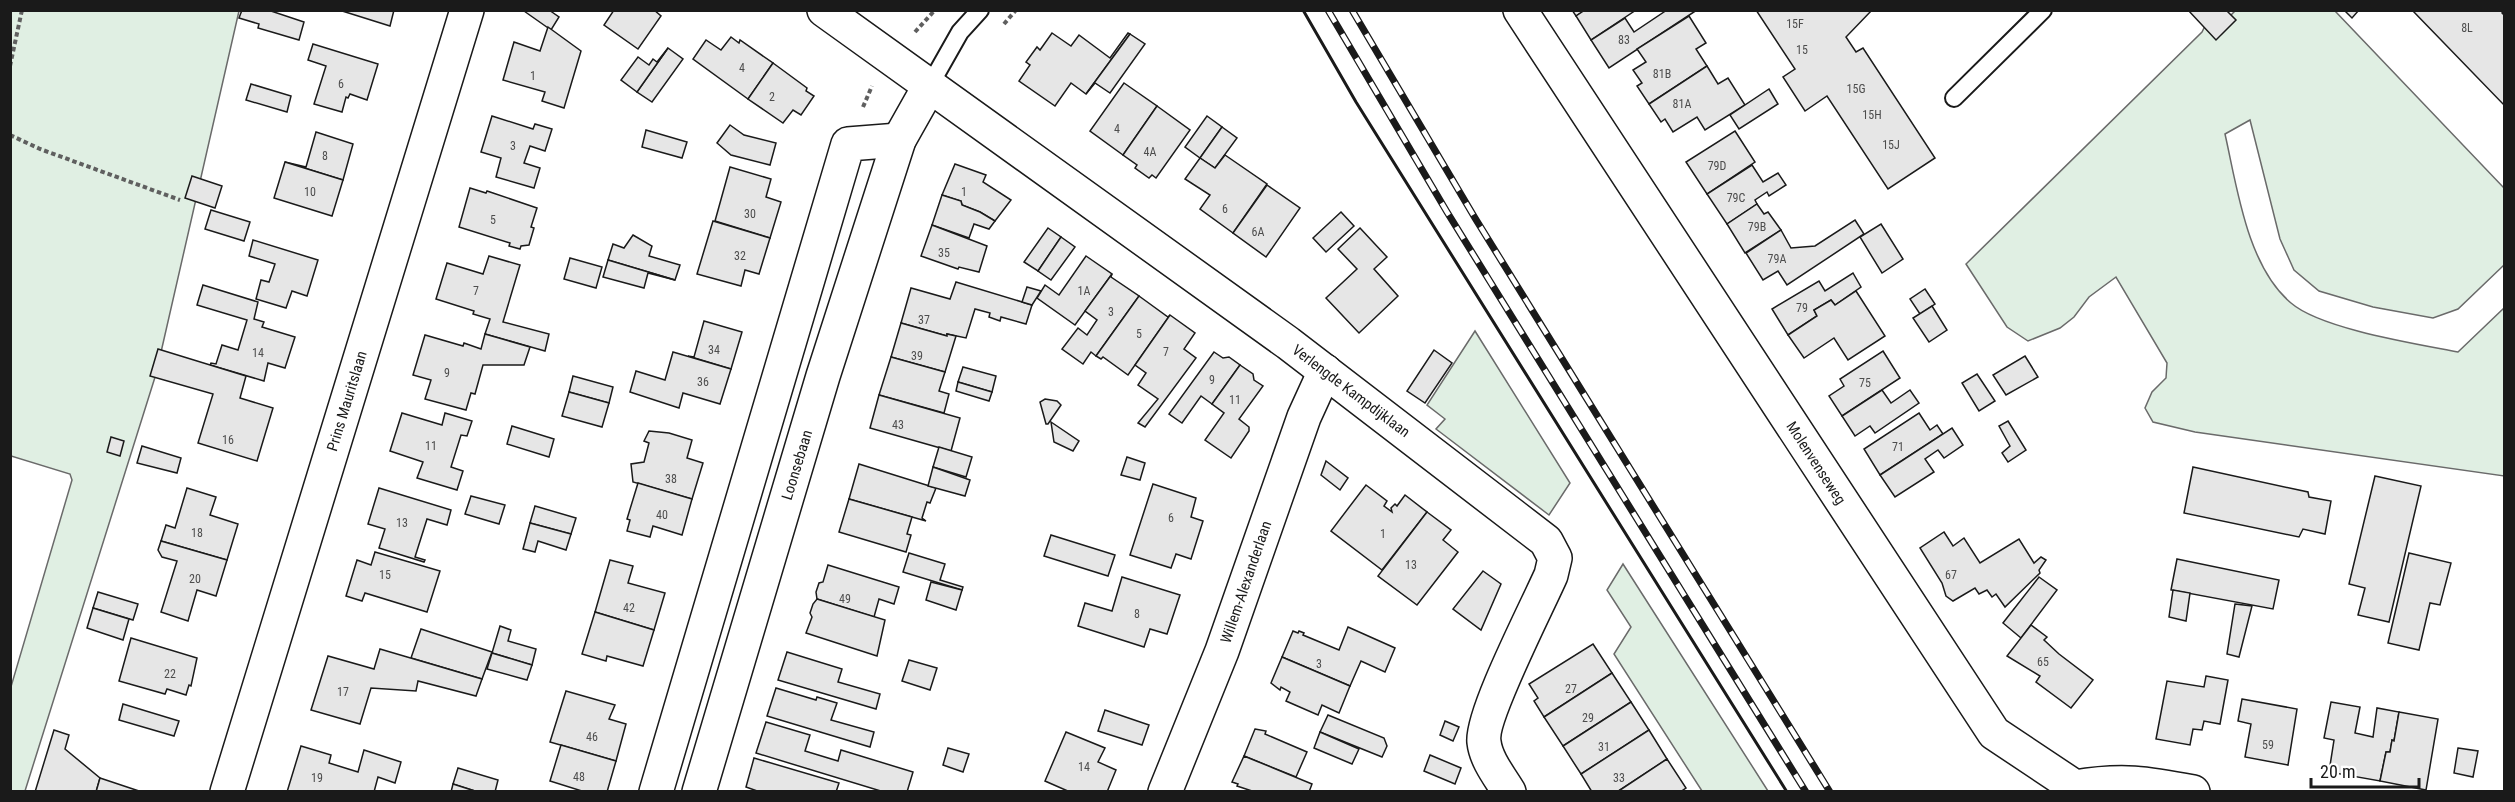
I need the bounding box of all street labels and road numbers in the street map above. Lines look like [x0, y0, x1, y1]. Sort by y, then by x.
street label: Verlengde Kampdijklaan [1289, 341, 1413, 441]
street label: Prins Mauritslaan [323, 349, 371, 453]
street label: Molenvenseweg [1783, 418, 1849, 508]
street label: Loonsebaan [778, 428, 816, 502]
street label: Willem-Alexanderlaan [1217, 519, 1275, 645]

